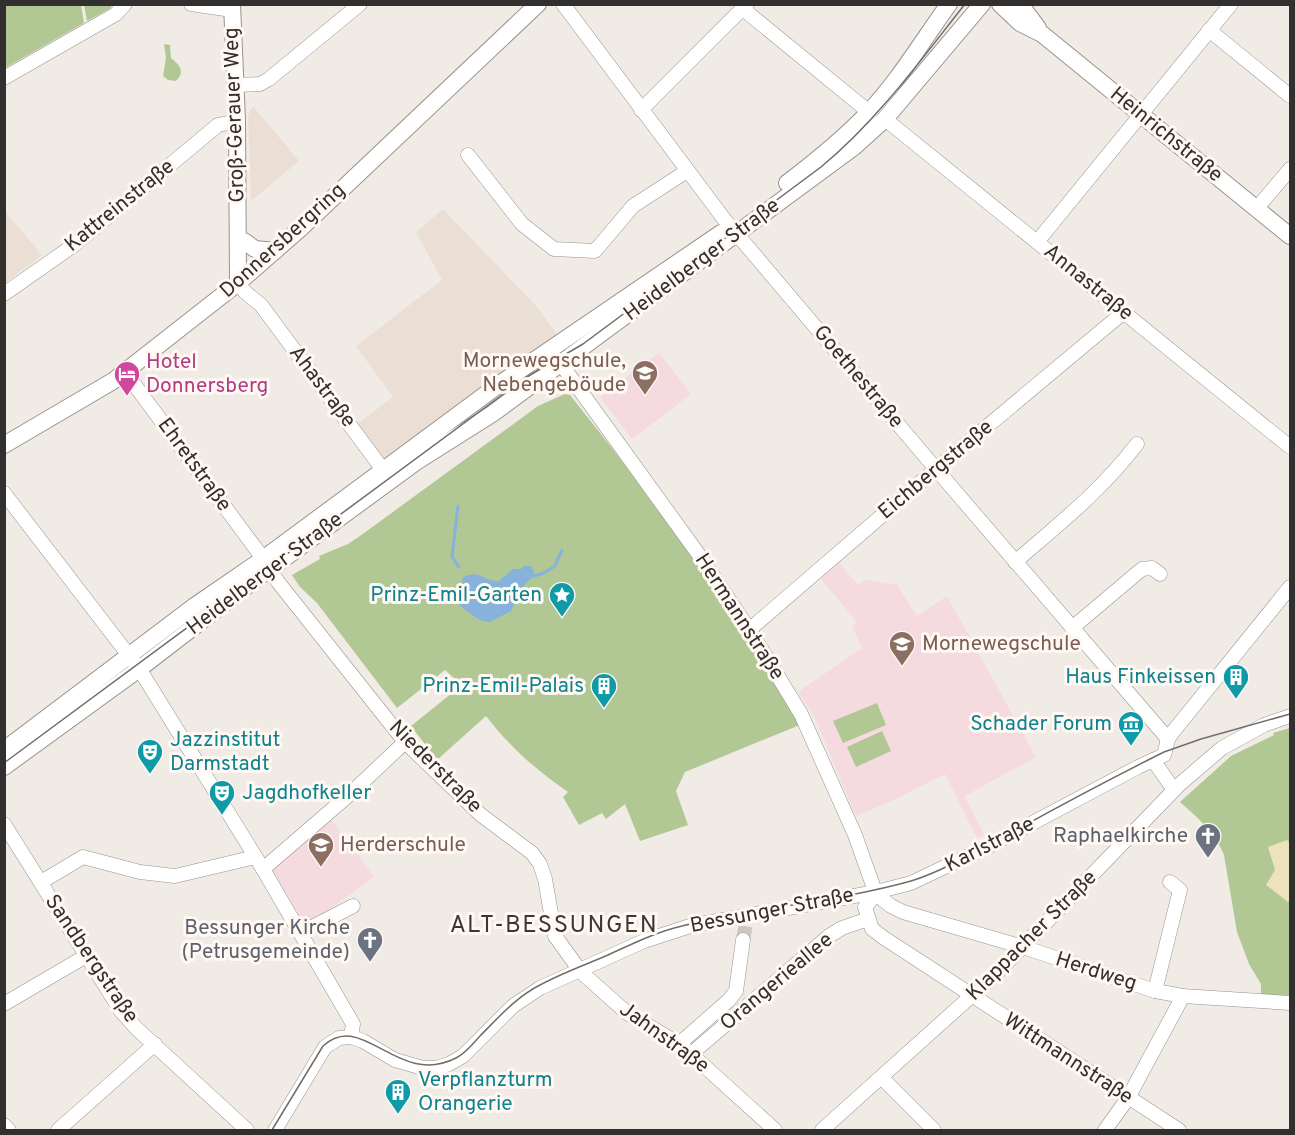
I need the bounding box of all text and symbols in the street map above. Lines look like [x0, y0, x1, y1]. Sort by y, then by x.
street label: Groß-Gerauer Weg [218, 27, 252, 203]
street label: Heinrichstraße [1104, 81, 1228, 189]
street label: Kattreinstraße [60, 153, 180, 259]
street label: Donnersbergring [215, 177, 351, 305]
street label: Heidelberger Straße [619, 192, 785, 328]
street label: Annastraße [1038, 239, 1138, 327]
street label: Goethestraße [807, 320, 909, 434]
street label: Ahastraße [282, 341, 362, 433]
place label: Mornewegschule, Nebengeböude [463, 348, 626, 399]
place label: Hotel Donnersberg [146, 349, 268, 400]
school or university icon: Mornewegschule, Nebengeböude [630, 358, 660, 396]
hotel icon: Hotel Donnersberg [112, 359, 142, 397]
street label: Ehretstraße [151, 413, 237, 517]
street label: Eichbergstraße [873, 414, 999, 526]
street label: Heidelberger Straße [182, 506, 348, 642]
street label: Hermannstraße [688, 548, 790, 686]
place icon: Prinz-Emil-Garten [547, 580, 577, 618]
place label: Prinz-Emil-Garten [370, 582, 542, 609]
school or university icon: Mornewegschule [887, 629, 917, 667]
place label: Mornewegschule [922, 631, 1081, 658]
building icon: Haus Finkeissen [1221, 662, 1251, 700]
place label: Haus Finkeissen [1065, 664, 1216, 691]
building icon: Prinz-Emil-Palais [589, 671, 619, 709]
place label: Prinz-Emil-Palais [422, 673, 584, 700]
museum icon: Schader Forum [1116, 709, 1146, 747]
place label: Schader Forum [970, 711, 1112, 738]
street label: Niederstraße [382, 714, 488, 820]
place label: Jazzinstitut Darmstadt [170, 727, 281, 778]
theatre icon: Jazzinstitut Darmstadt [135, 737, 165, 775]
theatre icon: Jagdhofkeller [207, 778, 237, 816]
place label: Jagdhofkeller [242, 780, 372, 807]
street label: Karlstraße [941, 811, 1039, 879]
church icon: Raphaelkirche [1193, 821, 1223, 859]
place label: Raphaelkirche [1053, 823, 1188, 850]
school or university icon: Herderschule [306, 830, 336, 868]
place label: Herderschule [340, 832, 466, 859]
street label: Klappacher Straße [961, 865, 1103, 1007]
street label: Bessunger Straße [688, 882, 856, 940]
street label: Sandbergstraße [38, 890, 144, 1028]
district label: ALT-BESSUNGEN [450, 911, 658, 941]
place label: Bessunger Kirche (Petrusgemeinde) [181, 915, 350, 966]
church icon: Bessunger Kirche (Petrusgemeinde) [355, 925, 385, 963]
street label: Orangerieallee [715, 927, 839, 1037]
street label: Herdweg [1052, 946, 1140, 998]
street label: Jahnstraße [614, 996, 714, 1080]
street label: Wittmannstraße [998, 1007, 1138, 1111]
place label: Verpflanzturm Orangerie [418, 1067, 552, 1118]
building icon: Verpflanzturm Orangerie [383, 1077, 413, 1115]

